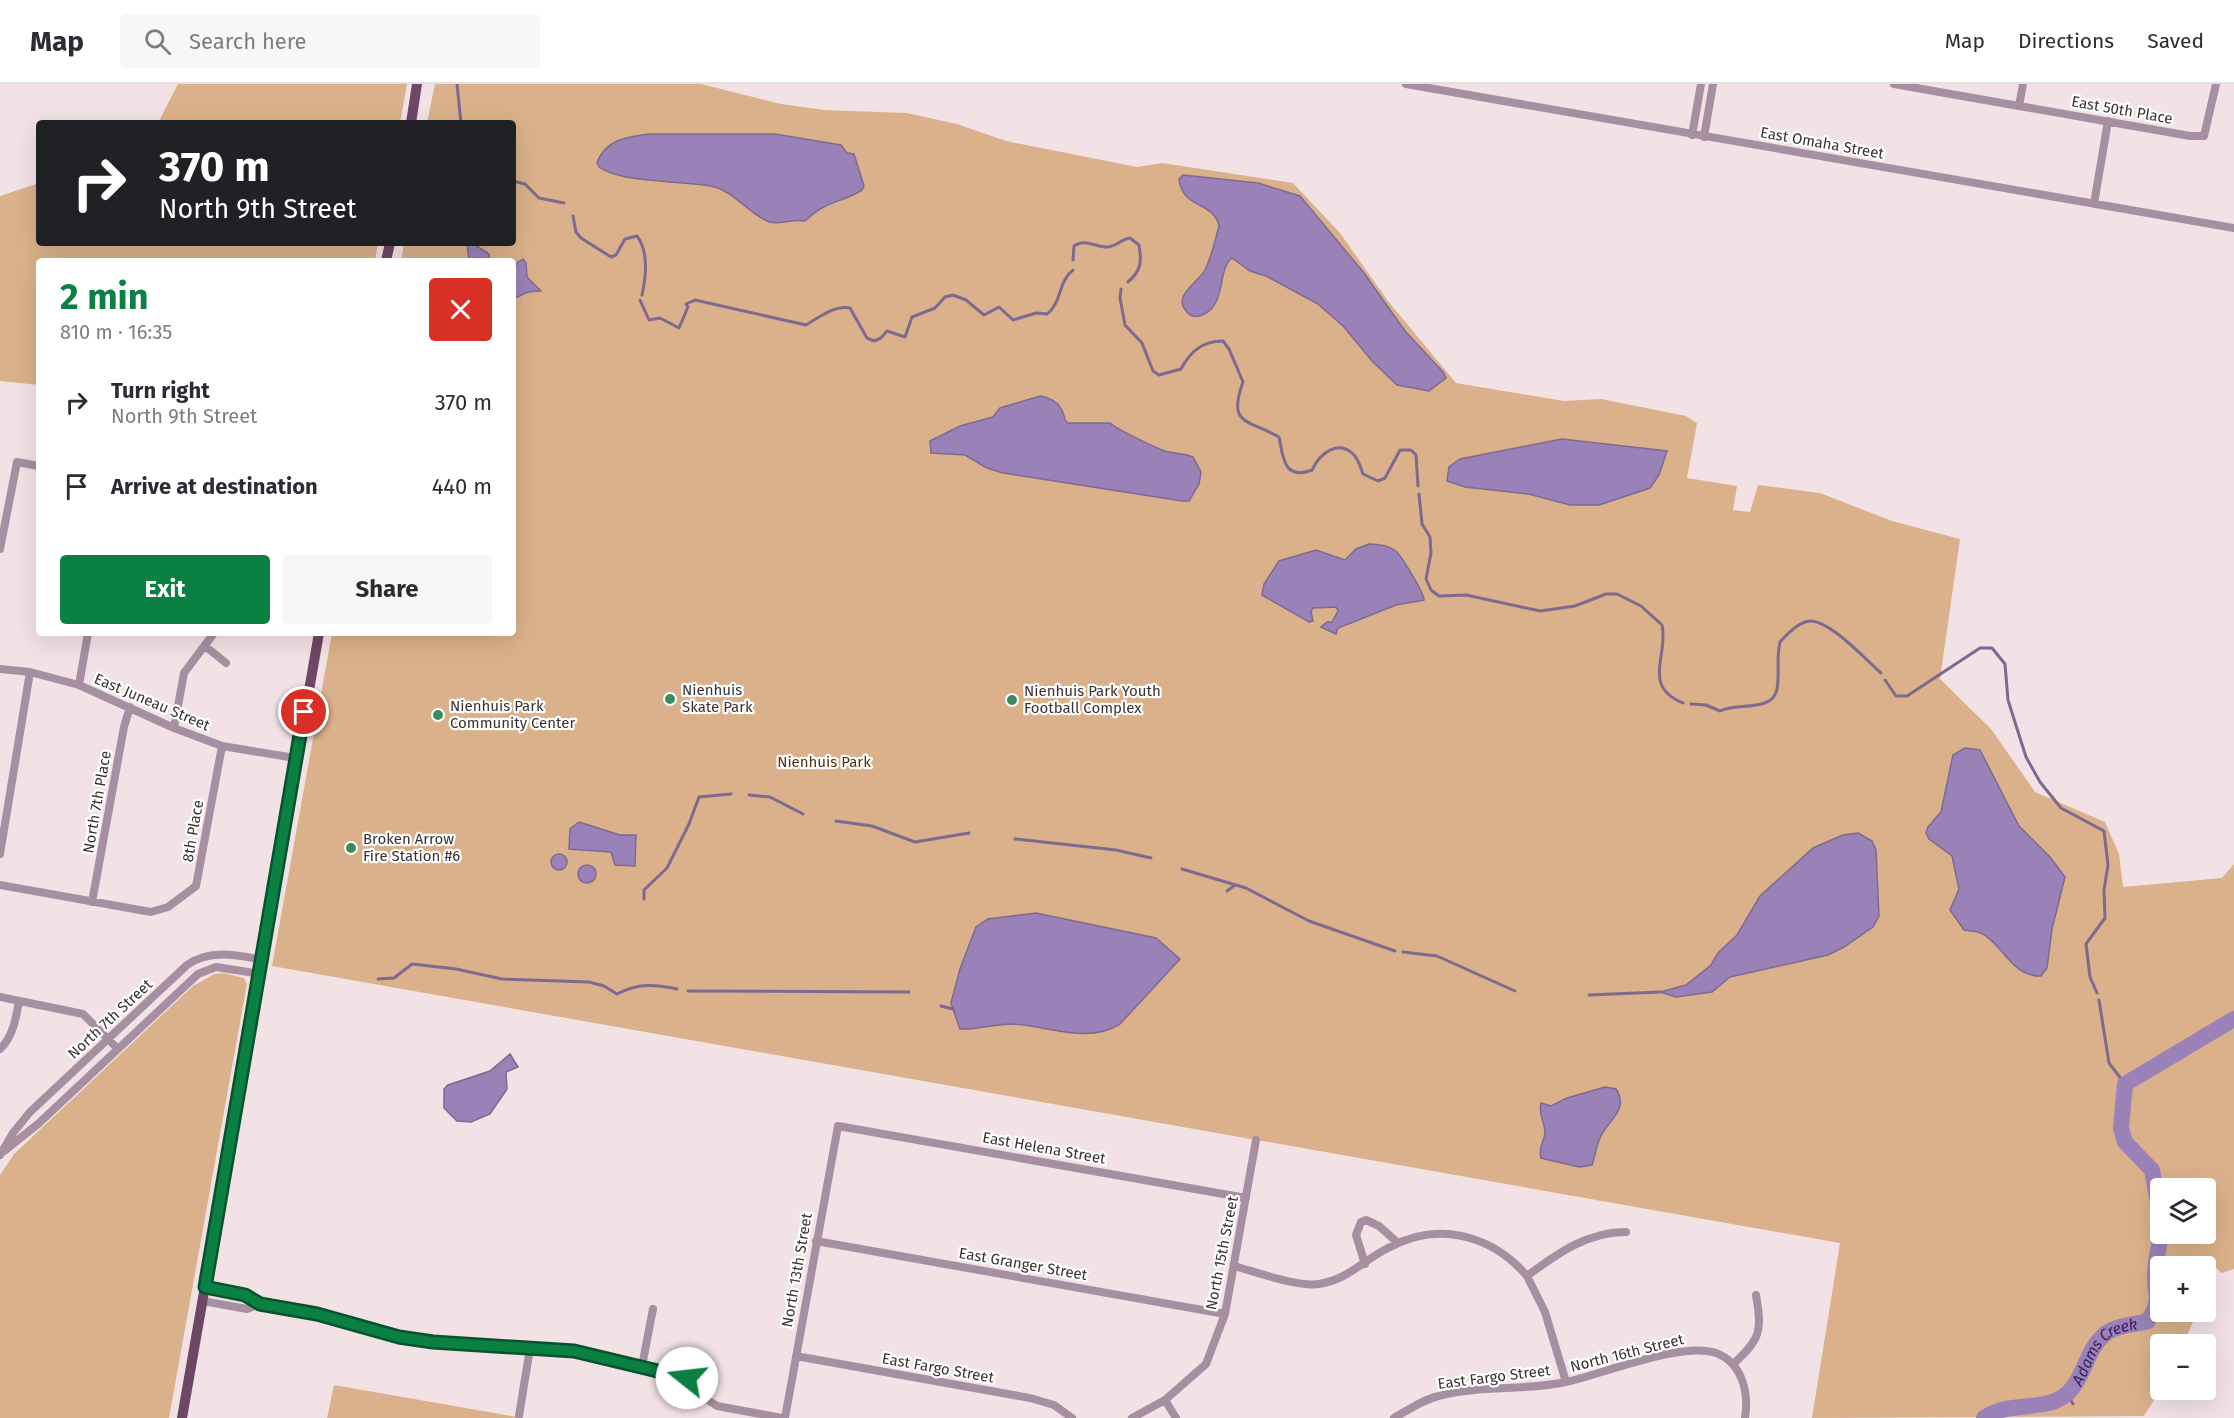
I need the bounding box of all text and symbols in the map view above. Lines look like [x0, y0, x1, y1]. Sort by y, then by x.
search box [120, 14, 540, 68]
text: Map [30, 25, 84, 58]
icon: search [141, 25, 174, 58]
text: Search here [189, 28, 307, 55]
text: Map [1945, 28, 1985, 54]
text: Directions [2018, 28, 2114, 54]
text: Saved [2147, 28, 2204, 54]
street label: East 50th Place [2070, 92, 2174, 128]
street label: East Omaha Street [1759, 123, 1886, 163]
text: 370 m [159, 142, 270, 192]
icon: right [60, 144, 138, 222]
text: North 9th Street [159, 193, 357, 225]
text: 2 min [60, 275, 149, 319]
button: close [429, 278, 492, 341]
text: 810 m · 16:35 [60, 320, 172, 344]
text: Turn right [111, 377, 210, 404]
icon: right [60, 386, 93, 419]
text: 370 m [435, 389, 492, 416]
text: North 9th Street [111, 404, 257, 428]
icon: arrive [60, 470, 93, 503]
text: Arrive at destination [111, 473, 318, 500]
text: 440 m [432, 473, 492, 500]
button: Exit [60, 555, 270, 624]
button: Share [282, 555, 492, 624]
street label: East Juneau Street [91, 670, 213, 735]
place label: Nienhuis Skate Park [682, 681, 753, 716]
place label: Nienhuis Park Youth Football Complex [1024, 682, 1161, 717]
pin [278, 686, 329, 737]
marker: Nienhuis Skate Park [663, 692, 677, 706]
marker: Nienhuis Park Youth Football Complex [1005, 693, 1019, 707]
icon: arrive [287, 695, 320, 728]
place label: Nienhuis Park Community Center [450, 697, 575, 732]
marker: Nienhuis Park Community Center [431, 708, 445, 722]
street label: North 7th Place [79, 749, 115, 855]
park label: Nienhuis Park [777, 753, 871, 771]
street label: 8th Place [179, 799, 207, 863]
place label: Broken Arrow Fire Station #6 [363, 830, 460, 865]
marker: Broken Arrow Fire Station #6 [344, 841, 358, 855]
street label: North 7th Street [64, 975, 156, 1063]
street label: East Helena Street [981, 1128, 1108, 1168]
map controls [2150, 1178, 2216, 1400]
button: layers [2150, 1178, 2216, 1244]
street label: North 15th Street [1202, 1194, 1242, 1312]
street label: North 13th Street [778, 1211, 816, 1329]
street label: East Granger Street [957, 1244, 1089, 1284]
button: + [2150, 1256, 2216, 1322]
water label: Adams Creek [2067, 1314, 2139, 1389]
street label: North 16th Street [1568, 1330, 1686, 1376]
button: − [2150, 1334, 2216, 1400]
position arrow [655, 1346, 719, 1410]
street label: East Fargo Street [881, 1349, 996, 1387]
street label: East Fargo Street [1437, 1361, 1552, 1393]

